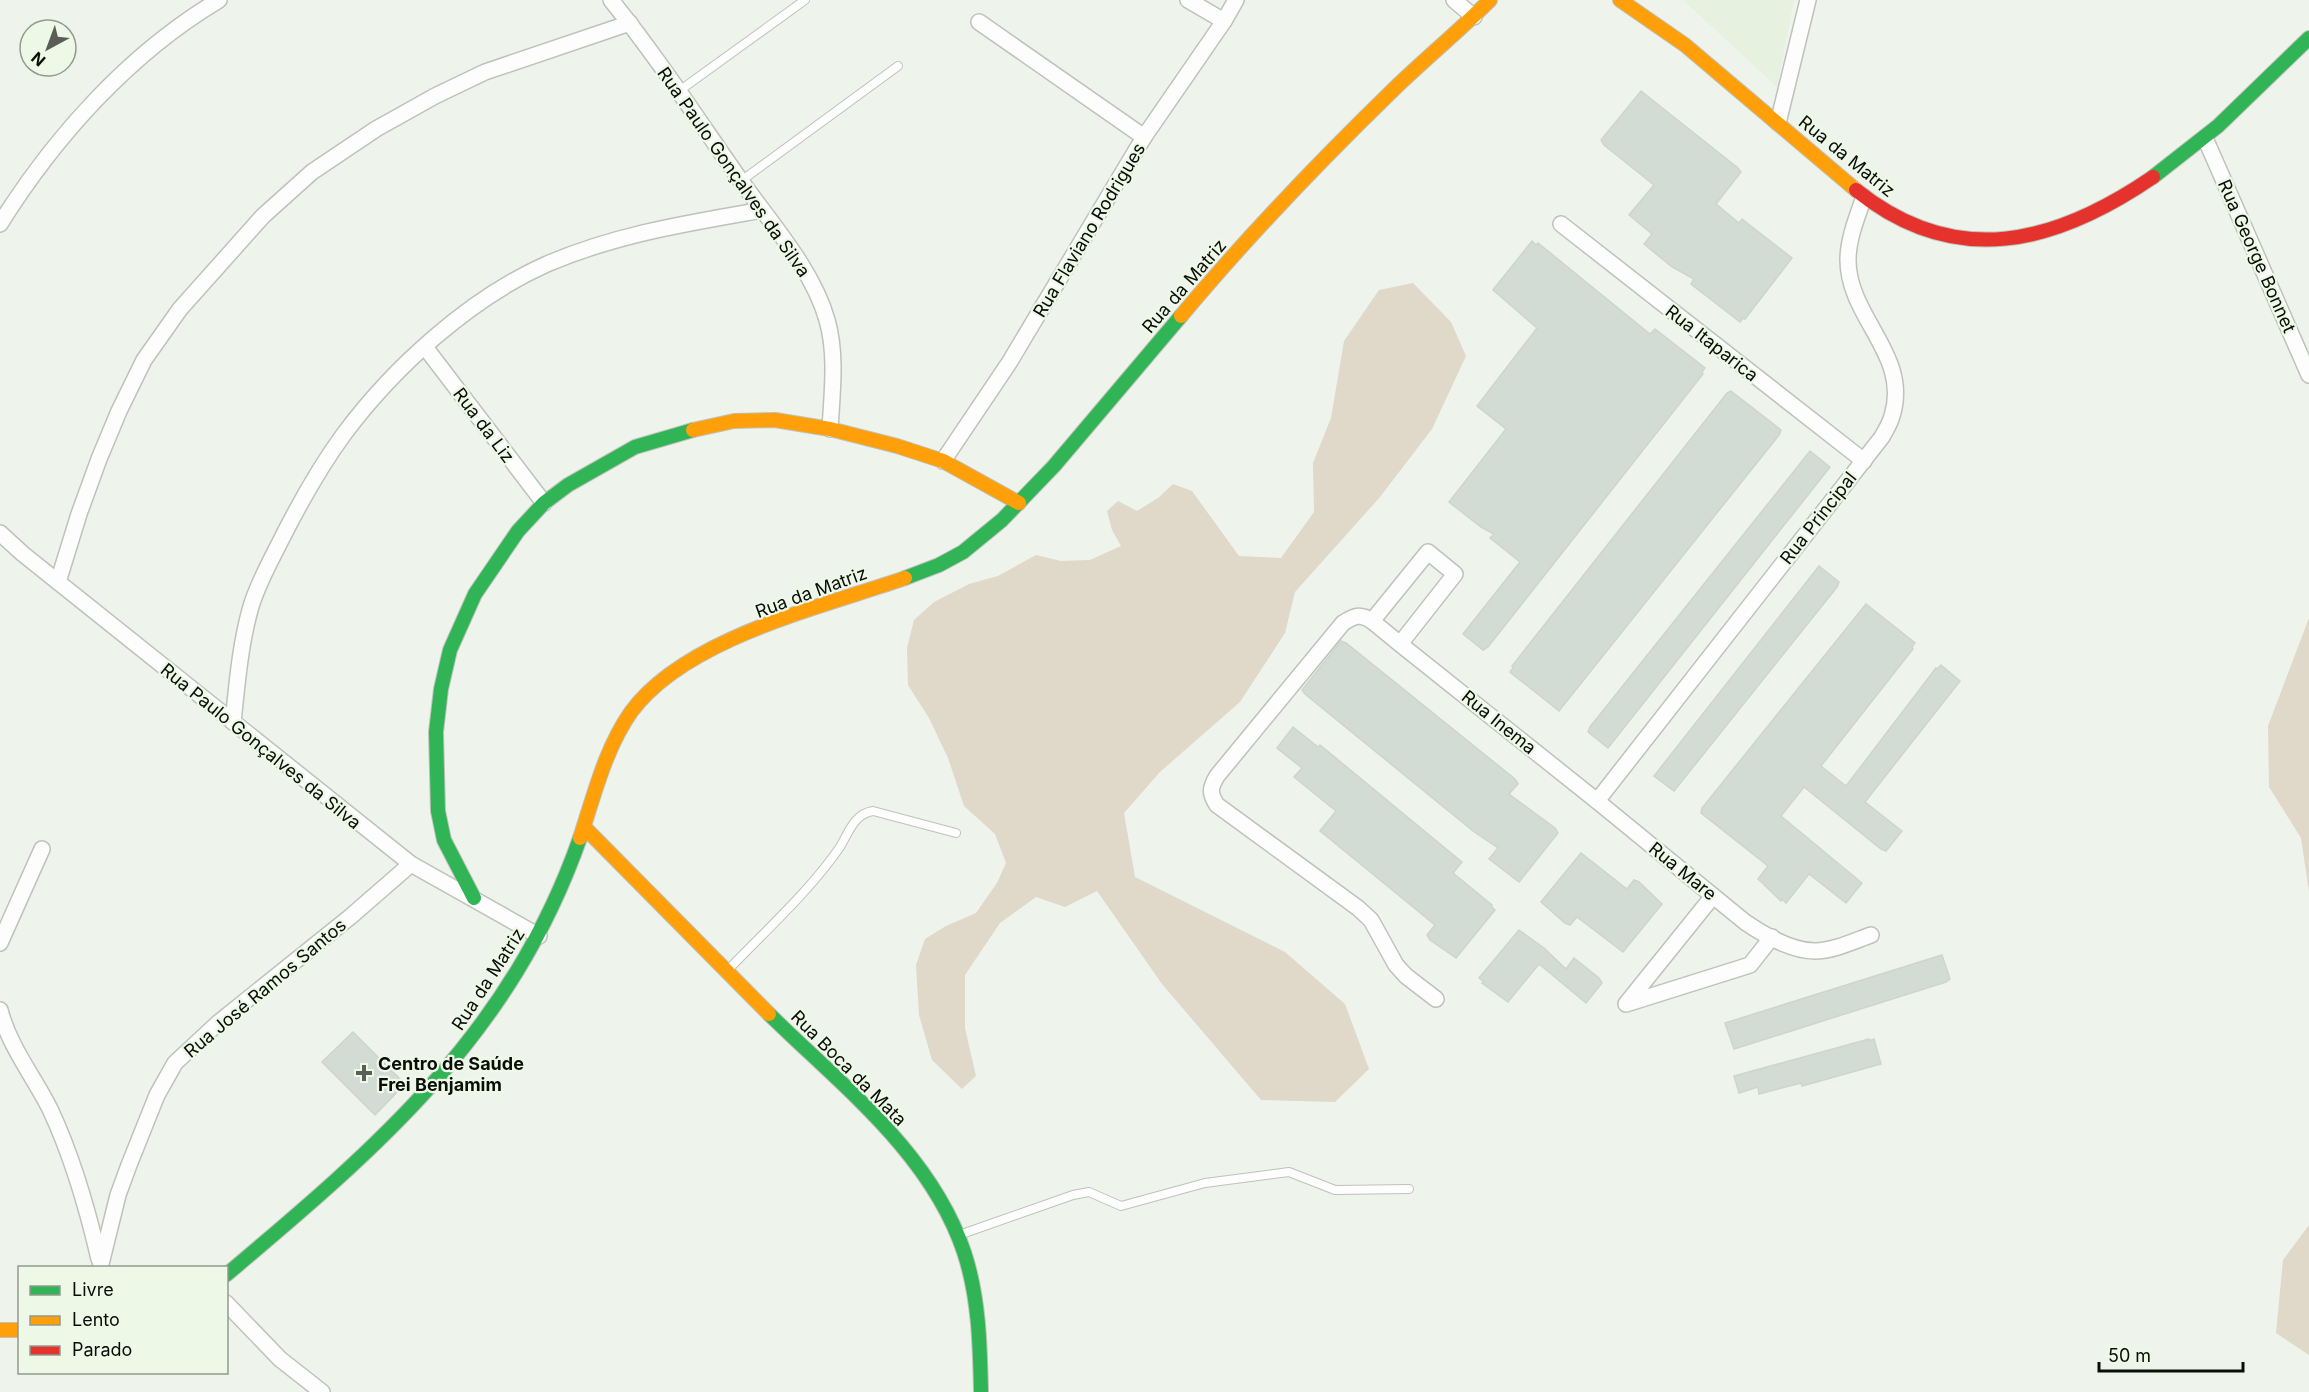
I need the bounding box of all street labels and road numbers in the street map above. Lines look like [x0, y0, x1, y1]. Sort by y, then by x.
street label: Rua Paulo Gonçalves da Silva [653, 63, 815, 281]
street label: Rua da Matriz [1795, 111, 1899, 201]
street label: Rua Flaviano Rodrigues [1029, 139, 1149, 321]
street label: Rua George Bonnet [2214, 176, 2300, 336]
street label: Rua da Matriz [1138, 235, 1230, 337]
street label: Rua Itaparica [1661, 300, 1763, 386]
street label: Rua da Liz [449, 384, 519, 466]
street label: Rua Principal [1775, 468, 1861, 568]
street label: Rua da Matriz [752, 562, 870, 622]
street label: Rua Paulo Gonçalves da Silva [157, 659, 365, 833]
street label: Rua Inema [1458, 686, 1540, 758]
street label: Rua Mare [1645, 837, 1721, 905]
street label: Rua José Ramos Santos [180, 914, 350, 1062]
street label: Rua da Matriz [447, 924, 529, 1034]
street label: Rua Boca da Mata [787, 1006, 911, 1130]

